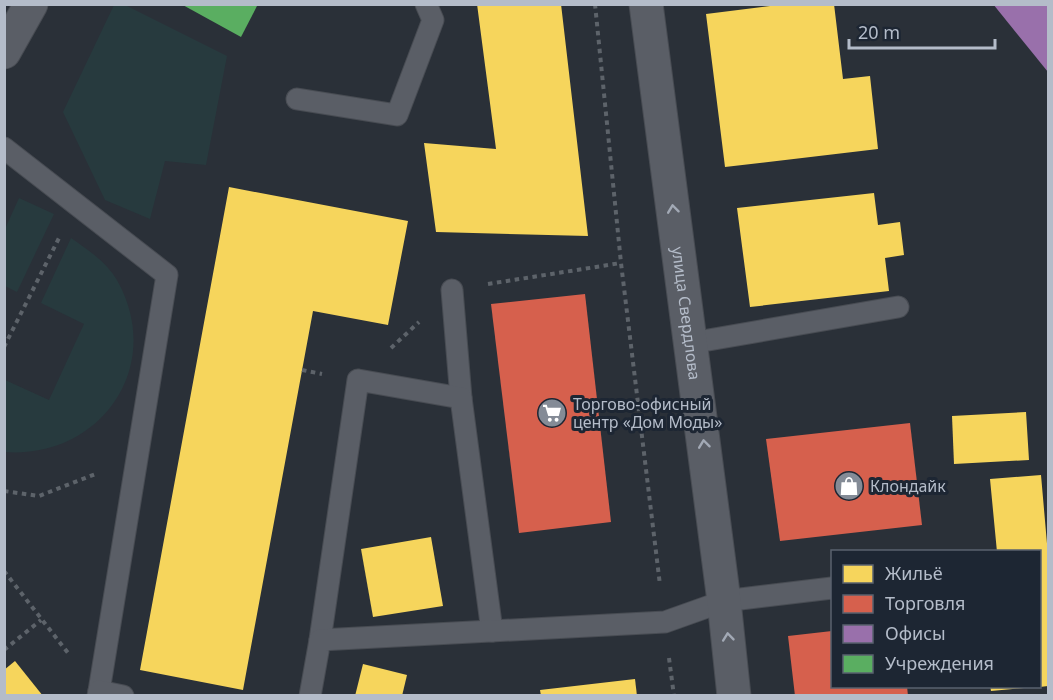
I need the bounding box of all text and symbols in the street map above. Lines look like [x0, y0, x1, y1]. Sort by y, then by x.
scale bar [849, 12, 994, 50]
text: 20 m [858, 20, 900, 44]
one-way arrow [667, 204, 680, 213]
street label: улица Свердлова [667, 245, 706, 381]
place label: Торгово-офисный центр «Дом Моды» [573, 393, 722, 433]
supermarket icon: Торгово-офисный центр «Дом Моды» [536, 397, 568, 429]
one-way arrow [698, 439, 710, 448]
shop icon: Клондайк [833, 470, 865, 502]
place label: Клондайк [870, 475, 946, 497]
legend [831, 550, 1041, 688]
text: Жильё [885, 561, 943, 585]
text: Торговля [885, 591, 965, 615]
text: Офисы [885, 621, 946, 645]
one-way arrow [722, 633, 735, 642]
text: Учреждения [885, 651, 994, 675]

